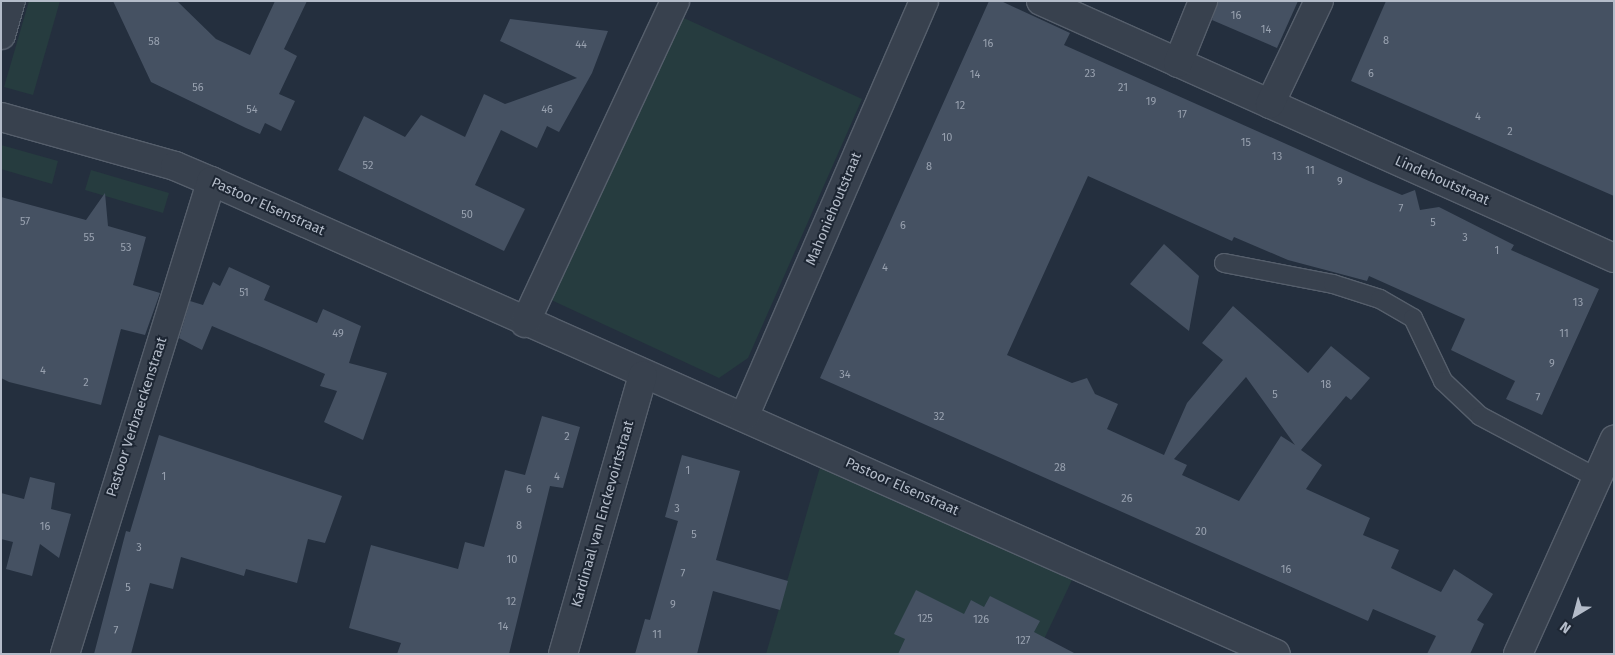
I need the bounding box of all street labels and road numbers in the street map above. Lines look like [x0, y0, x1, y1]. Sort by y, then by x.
street label: Mahoniehoutstraat [803, 150, 865, 268]
street label: Lindehoutstraat [1392, 153, 1492, 209]
street label: Pastoor Elsenstraat [209, 174, 327, 240]
street label: Pastoor Verbraeckenstraat [103, 335, 171, 499]
street label: Kardinaal van Enckevoirtstraat [568, 419, 638, 609]
street label: Pastoor Elsenstraat [843, 454, 961, 520]

